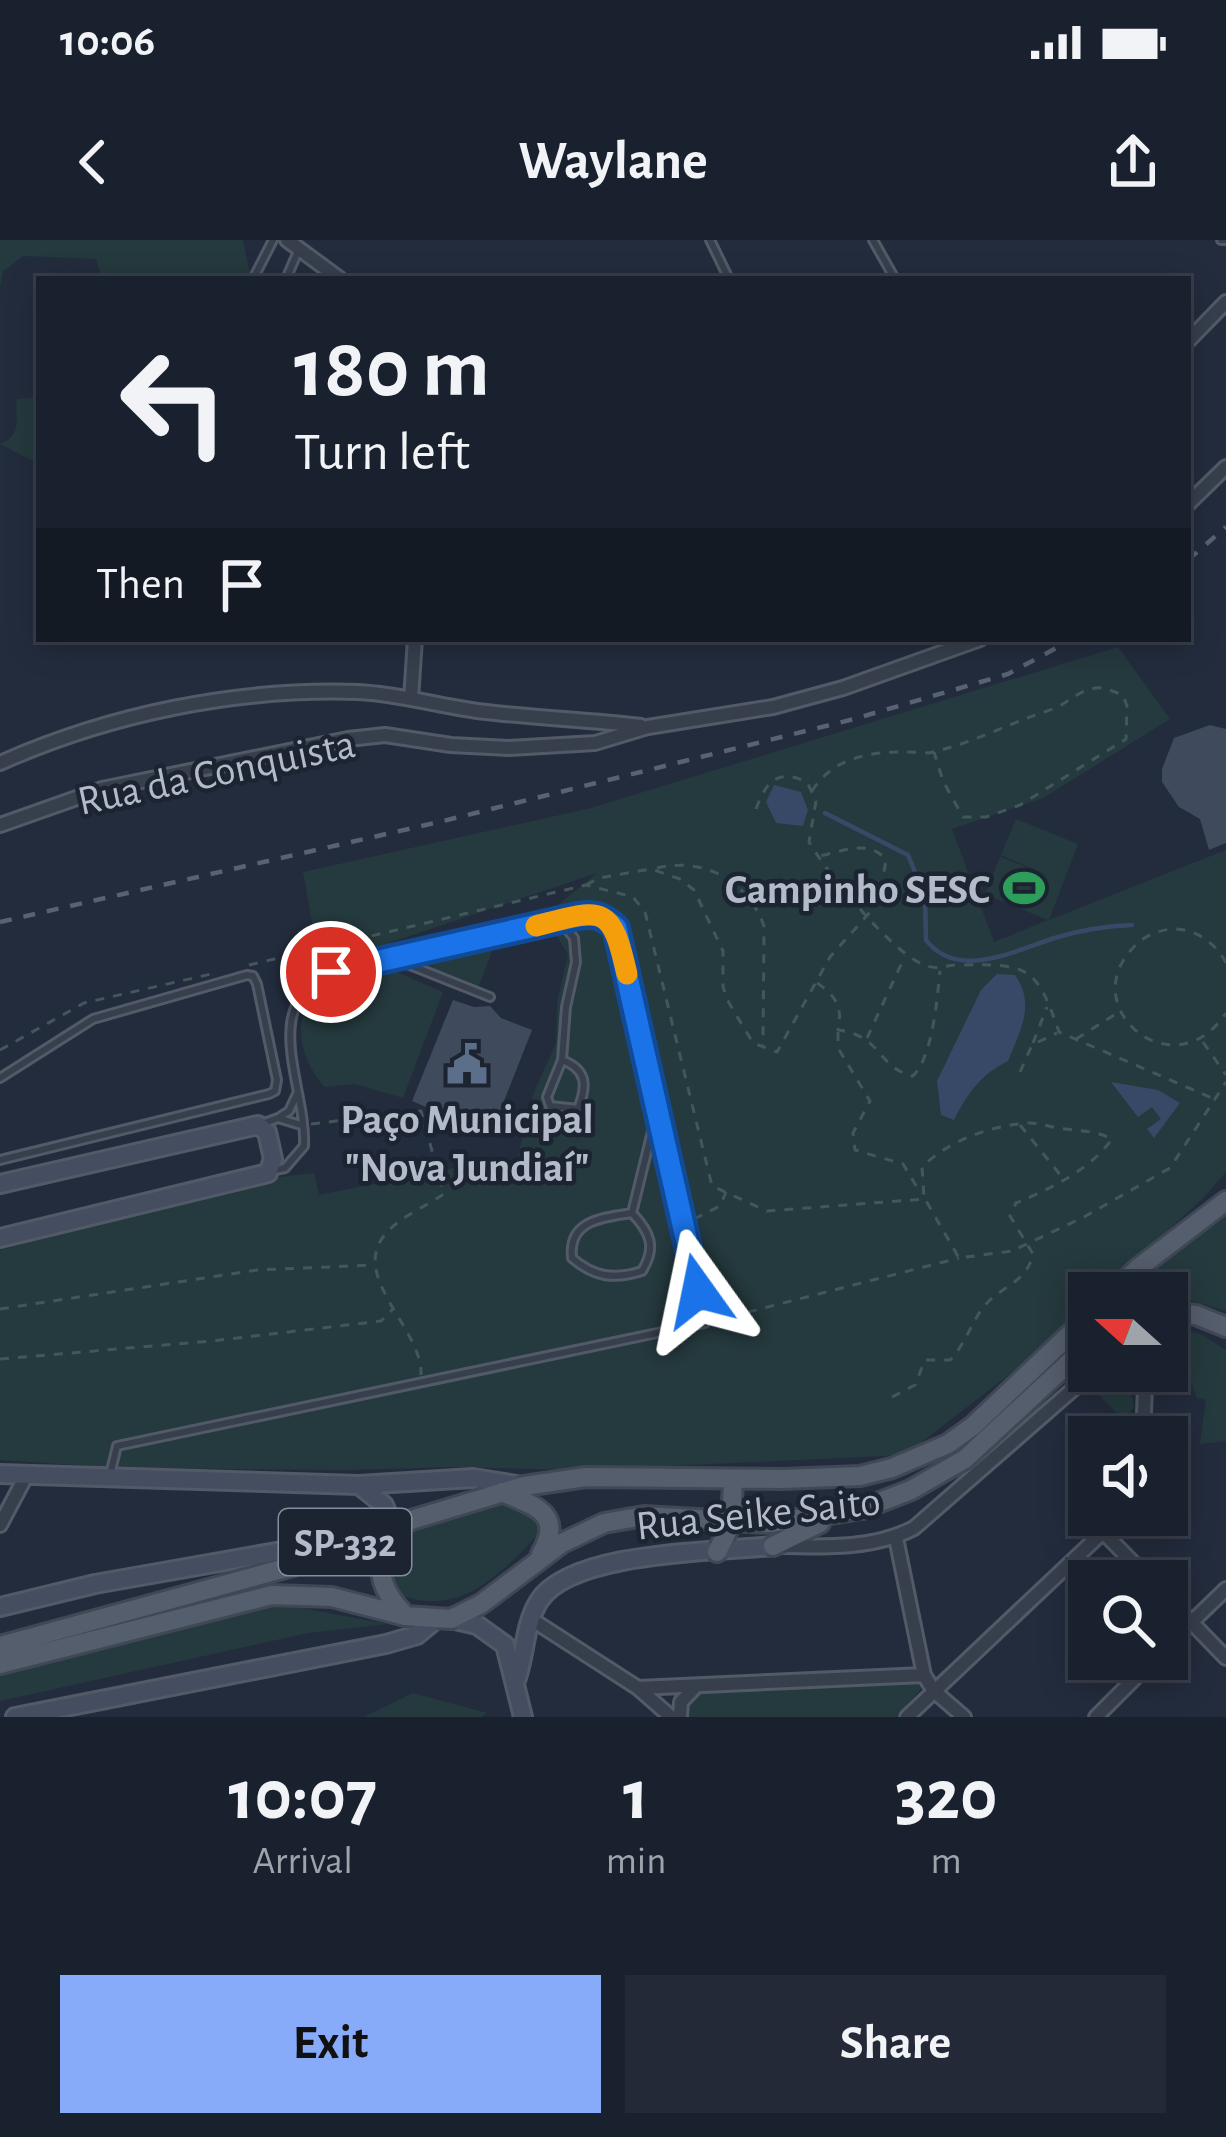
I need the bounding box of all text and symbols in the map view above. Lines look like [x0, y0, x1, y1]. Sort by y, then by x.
text: 10:06 [60, 19, 155, 64]
icon: back [60, 129, 126, 195]
icon: share [1100, 129, 1166, 195]
text: Waylane [518, 135, 708, 189]
icon: left [96, 324, 252, 480]
text: 180 m [294, 328, 490, 412]
text: Turn left [294, 426, 470, 480]
icon: arrive [209, 552, 275, 618]
text: Then [96, 562, 185, 607]
street label: Rua da Conquista [74, 723, 359, 823]
sports icon: Campinho SESC [1001, 865, 1047, 911]
place label: Campinho SESC [725, 869, 990, 911]
pin [280, 921, 382, 1023]
icon: arrive [298, 939, 364, 1005]
public building icon: Paço Municipal "Nova Jundiaí" [444, 1041, 490, 1087]
place label: Paço Municipal "Nova Jundiaí" [340, 1099, 594, 1189]
position arrow [635, 1228, 761, 1354]
north arrow [1068, 1272, 1188, 1392]
map controls [1068, 1272, 1188, 1680]
button: sound [1068, 1416, 1188, 1536]
street label: Rua Seike Saito [634, 1480, 882, 1548]
road number: SP-332 [279, 1509, 411, 1575]
button: search [1068, 1560, 1188, 1680]
text: 10:07 [229, 1760, 377, 1832]
text: 1 [623, 1760, 649, 1832]
text: 320 [895, 1760, 997, 1832]
text: Arrival [253, 1842, 353, 1881]
text: min [606, 1842, 666, 1881]
text: m [931, 1842, 962, 1881]
button: Exit [60, 1975, 601, 2113]
button: Share [625, 1975, 1166, 2113]

